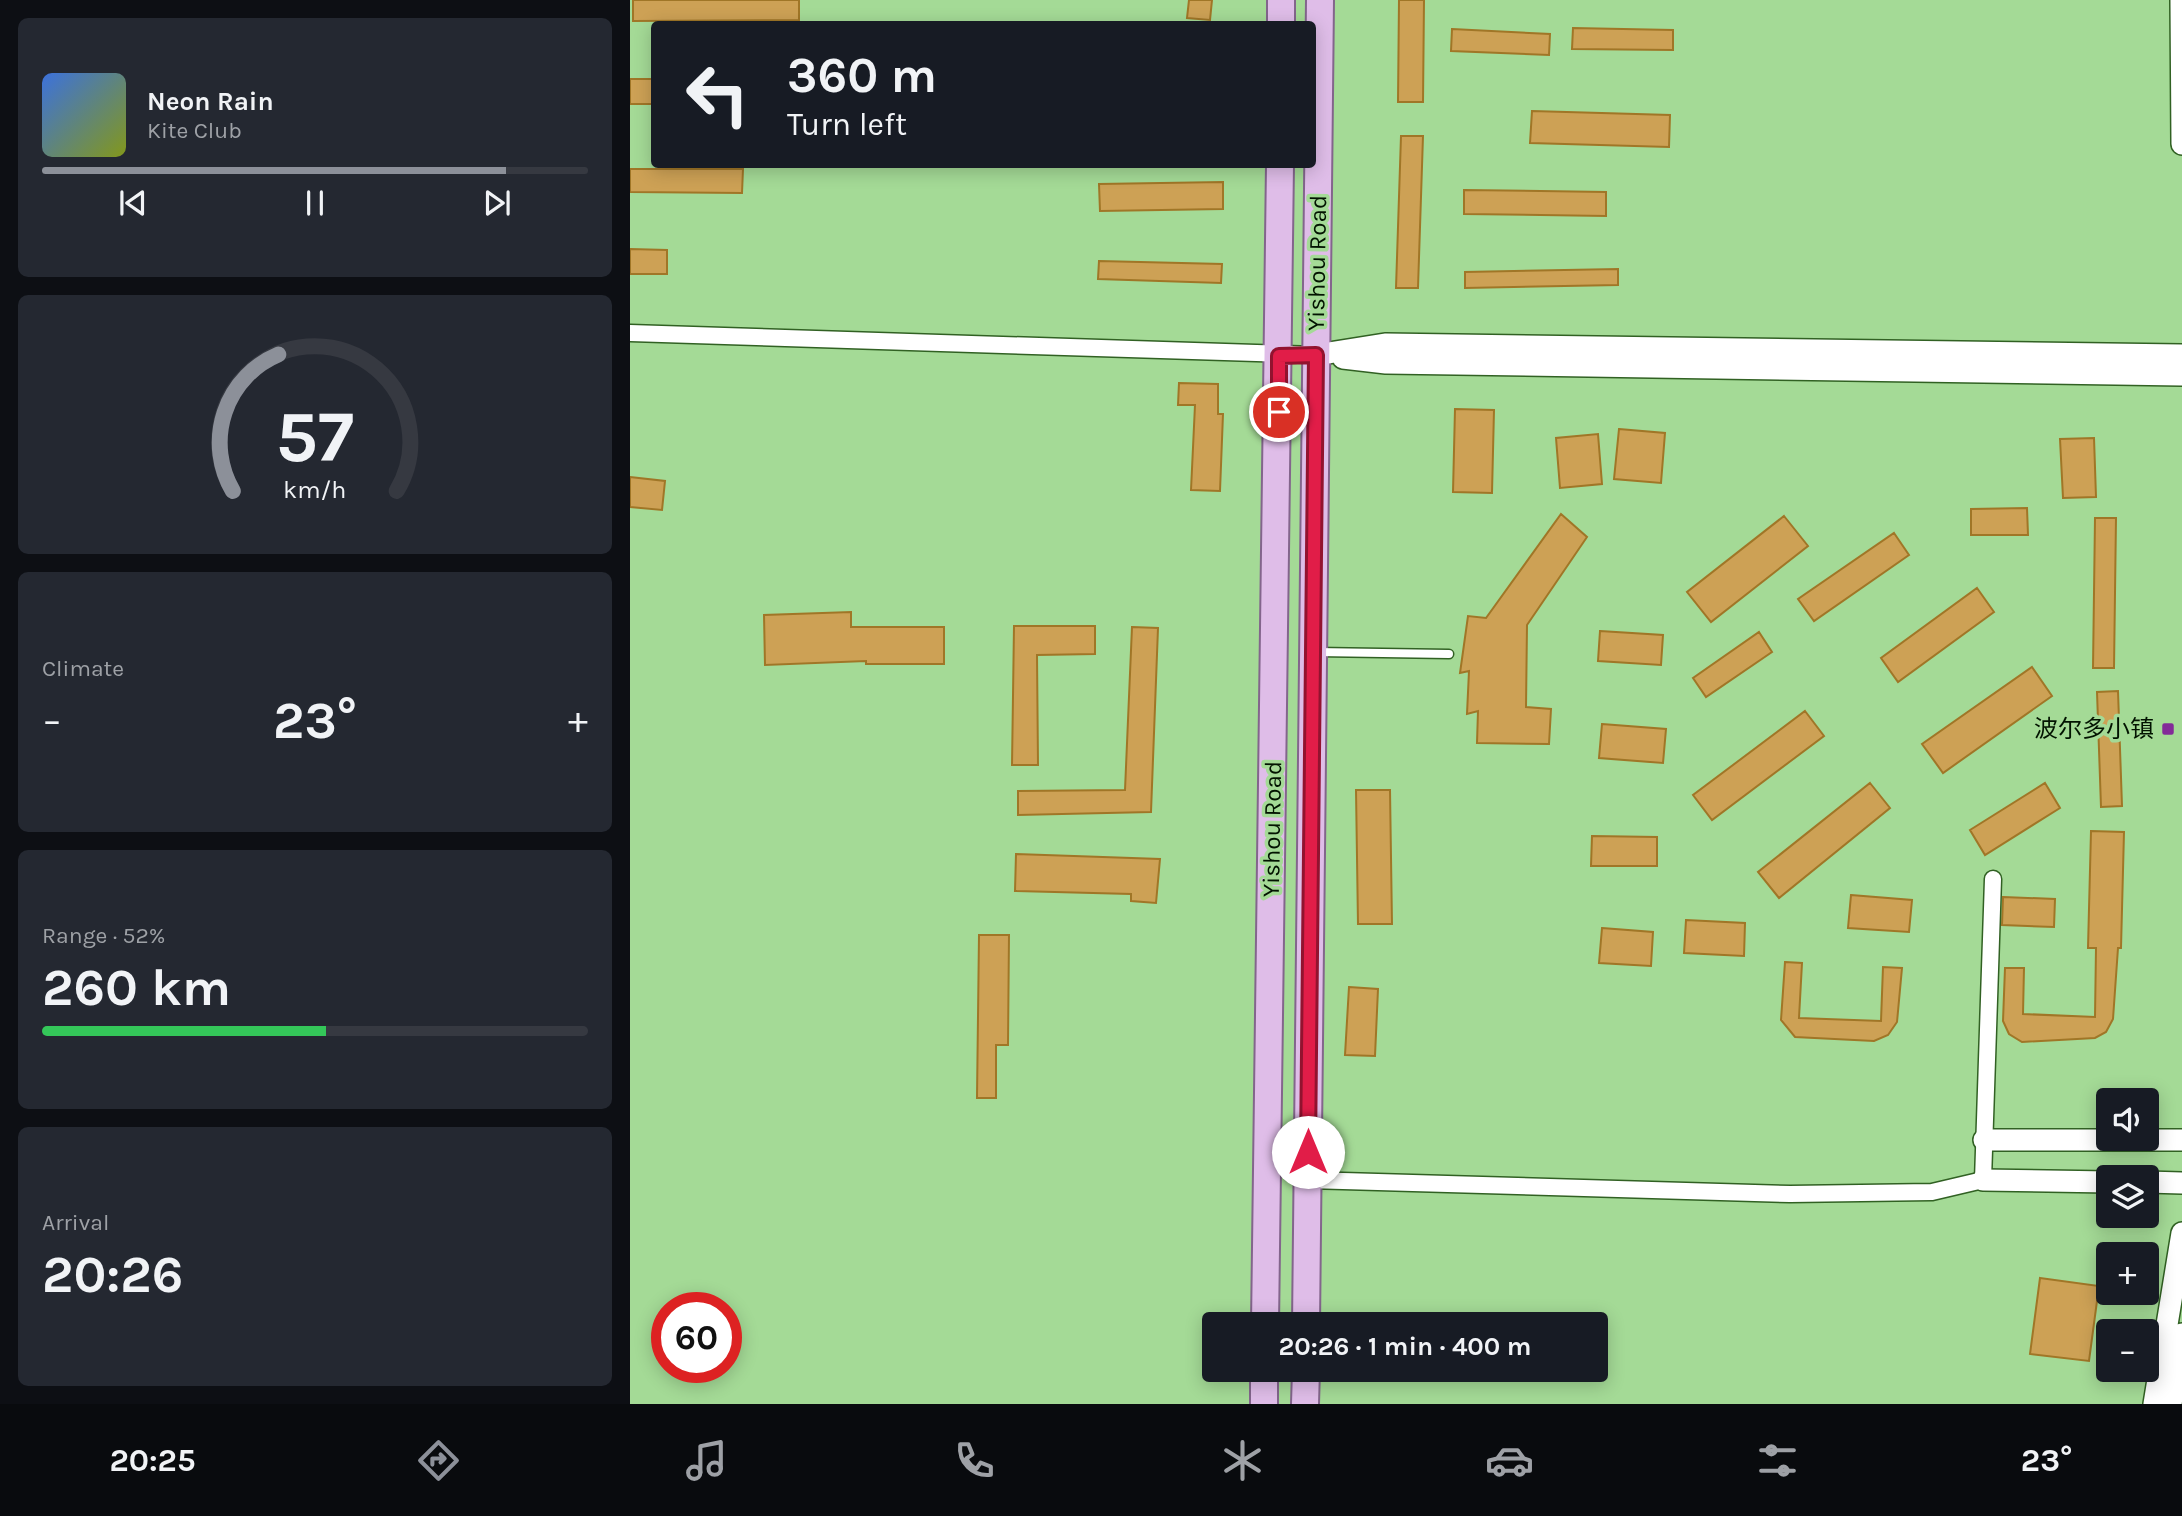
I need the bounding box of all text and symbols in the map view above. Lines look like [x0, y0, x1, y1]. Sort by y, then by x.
text: 360 m [787, 47, 937, 104]
icon: left [672, 49, 763, 140]
text: Neon Rain [147, 86, 274, 117]
text: Turn left [787, 106, 907, 143]
text: Kite Club [147, 117, 242, 144]
icon: previous [114, 184, 152, 222]
icon: pause [296, 184, 334, 222]
icon: next [478, 184, 516, 222]
street label: Yishou Road [1302, 195, 1332, 331]
pin [1249, 382, 1309, 442]
icon: arrive [1260, 393, 1298, 431]
text: 57 [276, 394, 354, 479]
text: km/h [283, 475, 347, 504]
text: Climate [42, 655, 124, 682]
text: 23° [273, 690, 357, 751]
text: − [42, 698, 62, 743]
text: + [568, 698, 588, 743]
place label: 波尔多小镇 [2034, 715, 2154, 743]
marker: 波尔多小镇 [2160, 721, 2176, 737]
street label: Yishou Road [1257, 761, 1287, 897]
text: Range · 52% [42, 922, 165, 949]
text: 260 km [42, 957, 231, 1018]
map controls [2096, 1088, 2159, 1382]
button: sound [2096, 1088, 2159, 1151]
position arrow [1271, 1115, 1345, 1189]
button: layers [2096, 1165, 2159, 1228]
text: Arrival [42, 1209, 109, 1236]
button: + [2096, 1242, 2159, 1305]
text: 20:26 [42, 1244, 183, 1305]
speed limit sign: 60 [651, 1292, 742, 1383]
button: − [2096, 1319, 2159, 1382]
text: 20:26 · 1 min · 400 m [1278, 1331, 1532, 1362]
icon: directions [414, 1436, 463, 1485]
icon: music [682, 1436, 731, 1485]
icon: phone [950, 1436, 999, 1485]
icon: climate [1218, 1436, 1267, 1485]
icon: car [1485, 1436, 1534, 1485]
icon: filters [1753, 1436, 1802, 1485]
text: 20:25 [109, 1442, 196, 1479]
text: 23° [2021, 1442, 2073, 1479]

